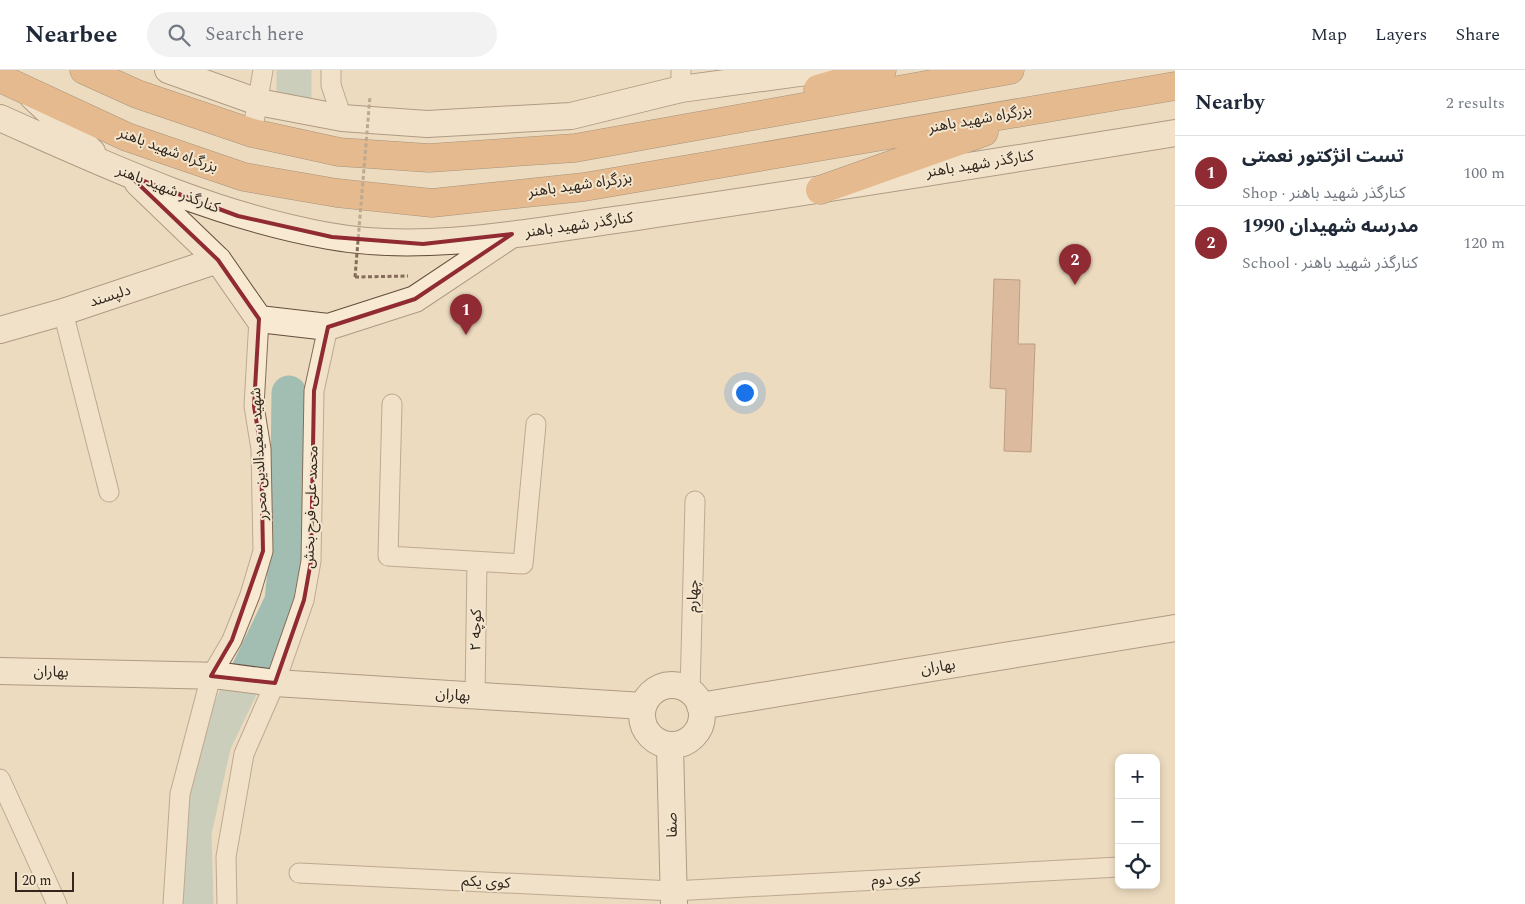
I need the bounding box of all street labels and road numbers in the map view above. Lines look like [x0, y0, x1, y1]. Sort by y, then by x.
street label: بزرگراه شهید باهنر [925, 99, 1034, 140]
street label: بزرگراه شهید باهنر [114, 121, 221, 179]
street label: کنارگذر شهید باهنر [923, 144, 1036, 184]
street label: کنارگذر شهید باهنر [112, 158, 224, 220]
street label: بزرگراه شهید باهنر [526, 166, 633, 204]
street label: کنارگذر شهید باهنر [523, 206, 635, 244]
street label: دلپسند [86, 278, 134, 314]
street label: شهید سعیدالدین محرر [244, 387, 274, 522]
street label: محمد علی فرح بخش [297, 445, 325, 569]
street label: چهارم [681, 579, 705, 613]
street label: کوچه ۲ [464, 608, 488, 651]
street label: بهاران [919, 653, 957, 681]
street label: بهاران [33, 660, 69, 684]
street label: بهاران [435, 682, 471, 708]
street label: صفا [660, 812, 684, 838]
street label: کوی دوم [871, 866, 922, 892]
street label: کوی یکم [461, 869, 512, 895]

